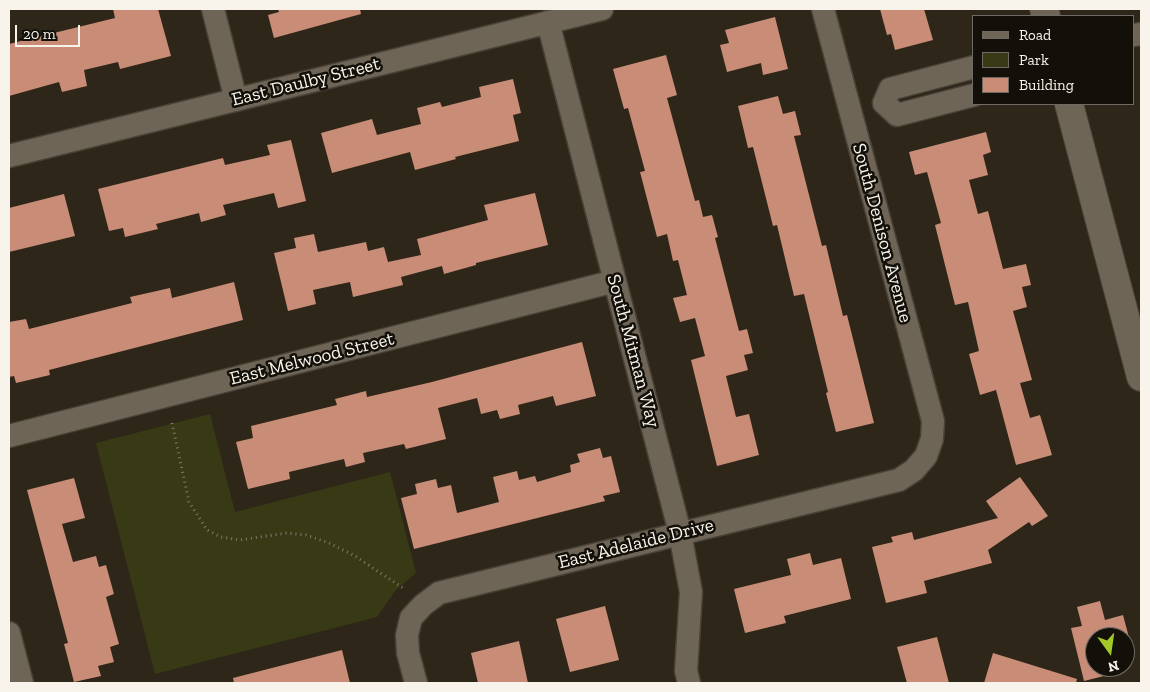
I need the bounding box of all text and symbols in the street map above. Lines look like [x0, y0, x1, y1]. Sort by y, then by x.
scale bar [18, 15, 82, 47]
legend [972, 15, 1135, 105]
text: 20 m [23, 25, 56, 43]
text: Road [1019, 26, 1051, 44]
text: Park [1019, 51, 1049, 69]
street label: East Daulby Street [229, 53, 383, 111]
text: Building [1019, 76, 1074, 94]
street label: South Denison Avenue [847, 141, 917, 325]
street label: South Mitman Way [602, 272, 664, 430]
street label: East Melwood Street [227, 328, 397, 390]
street label: East Adelaide Drive [556, 514, 716, 574]
north arrow [1085, 627, 1135, 677]
text: N [1106, 657, 1121, 676]

